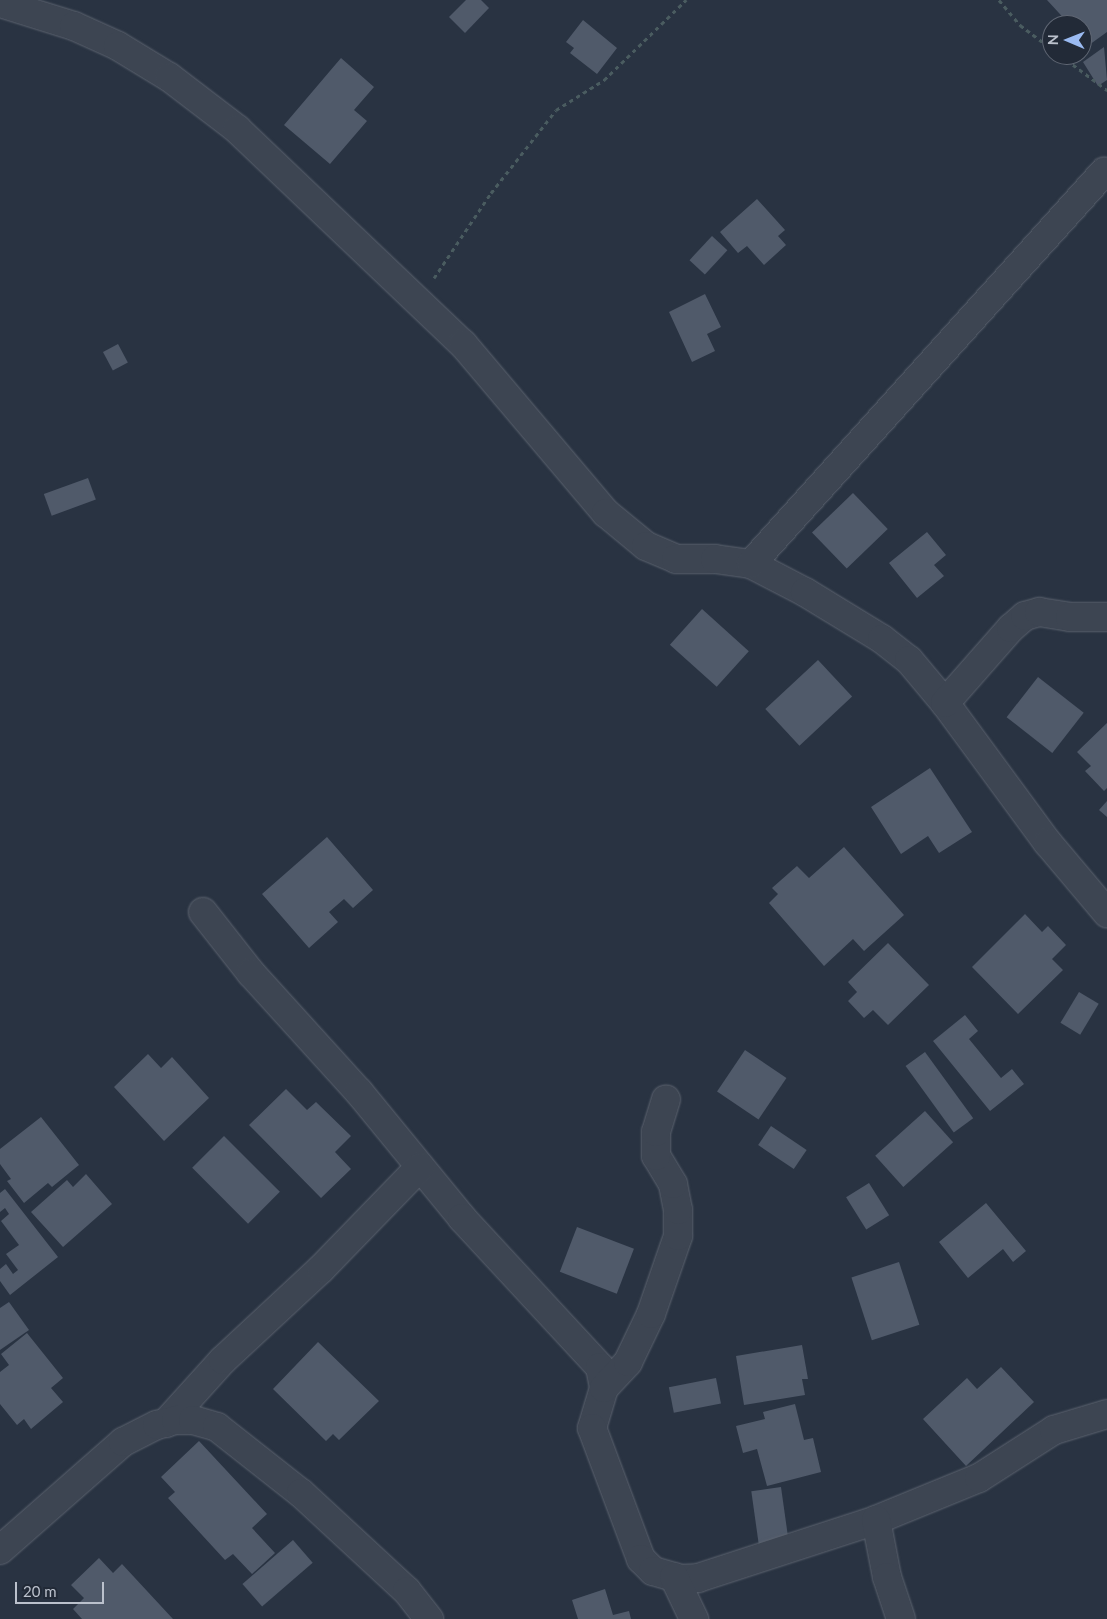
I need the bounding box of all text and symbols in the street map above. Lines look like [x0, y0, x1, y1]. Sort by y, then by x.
north arrow [1042, 15, 1092, 65]
text: N [1044, 34, 1061, 45]
scale bar [18, 1572, 106, 1604]
text: 20 m [23, 1582, 57, 1600]

